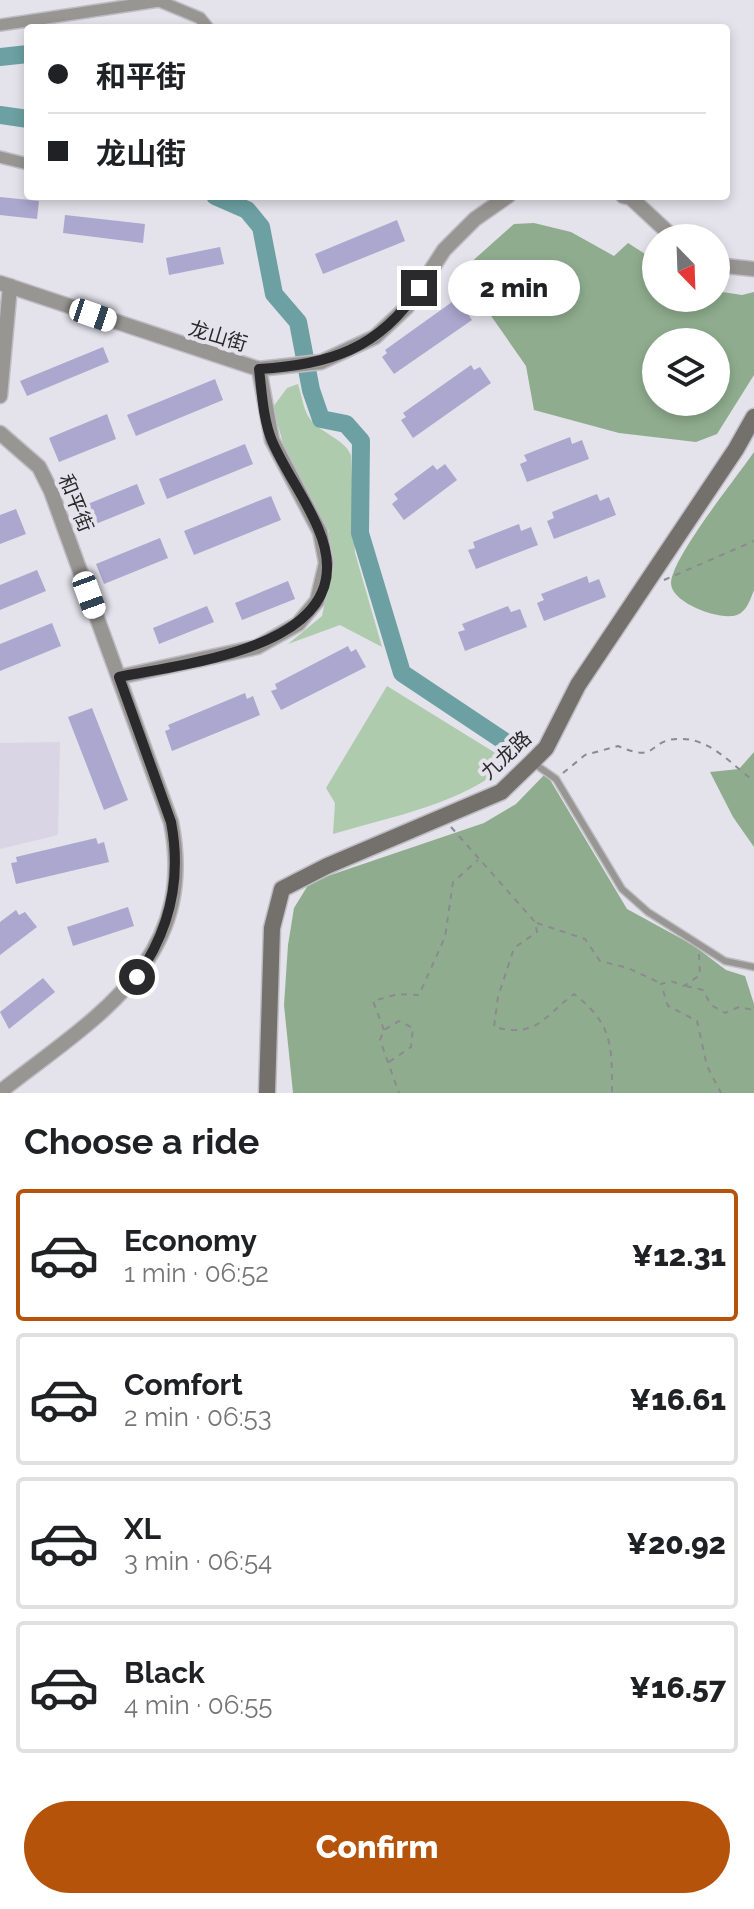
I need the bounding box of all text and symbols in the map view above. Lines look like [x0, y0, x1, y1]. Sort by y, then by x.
text: 和平街 [96, 59, 186, 94]
text: 龙山街 [96, 136, 186, 171]
north arrow [642, 224, 730, 312]
map controls [642, 224, 730, 416]
callout: 2 min [447, 260, 579, 316]
route end [401, 270, 437, 306]
text: 2 min [480, 273, 548, 303]
car [66, 296, 120, 334]
street label: 龙山街 [186, 316, 250, 356]
button: layers [642, 328, 730, 416]
street label: 和平街 [54, 471, 98, 535]
car [70, 568, 108, 622]
street label: 九龙路 [476, 726, 536, 784]
route start [119, 959, 155, 995]
text: Choose a ride [24, 1120, 259, 1162]
icon: car [28, 1219, 100, 1291]
text: Economy [124, 1223, 257, 1258]
text: ¥12.31 [632, 1238, 726, 1273]
text: 1 min · 06:52 [124, 1258, 269, 1288]
icon: car [28, 1363, 100, 1435]
text: Comfort [124, 1367, 243, 1402]
text: ¥16.61 [629, 1382, 726, 1417]
text: 2 min · 06:53 [124, 1402, 272, 1432]
icon: car [28, 1507, 100, 1579]
text: XL [124, 1511, 161, 1546]
text: ¥20.92 [626, 1526, 726, 1561]
text: 3 min · 06:54 [124, 1546, 272, 1576]
icon: car [28, 1651, 100, 1723]
text: Black [124, 1655, 205, 1690]
text: ¥16.57 [629, 1670, 726, 1705]
text: 4 min · 06:55 [124, 1690, 273, 1720]
button: Confirm [24, 1801, 730, 1893]

